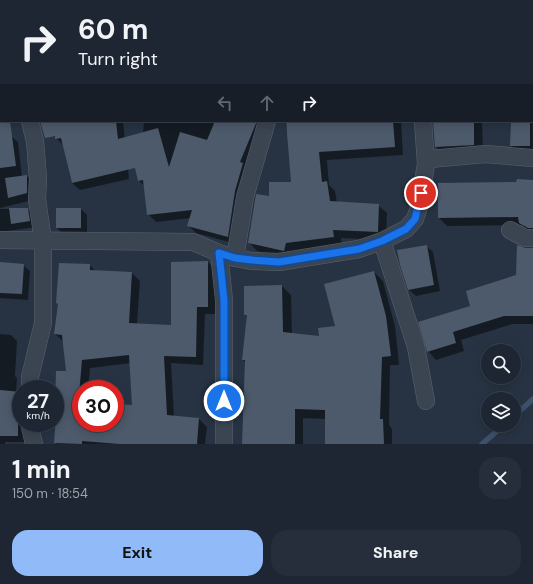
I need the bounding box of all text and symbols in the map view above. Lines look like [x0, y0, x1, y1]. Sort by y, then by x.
text: 60 m [78, 11, 148, 48]
icon: right [12, 16, 64, 68]
text: Turn right [78, 47, 158, 71]
icon: left [214, 92, 236, 114]
icon: ahead [256, 92, 278, 114]
icon: right [298, 92, 320, 114]
pin [404, 176, 438, 210]
icon: arrive [410, 182, 432, 204]
map controls [481, 344, 521, 432]
button: search [481, 344, 521, 384]
speed limit sign: 30 [72, 380, 124, 432]
position arrow [203, 380, 245, 422]
text: 27 [27, 388, 49, 414]
button: layers [481, 392, 521, 432]
text: km/h [26, 409, 50, 422]
text: 1 min [12, 454, 71, 485]
button: close [479, 457, 521, 499]
text: 150 m · 18:54 [12, 485, 88, 502]
button: Exit [12, 530, 263, 576]
button: Share [271, 530, 521, 576]

